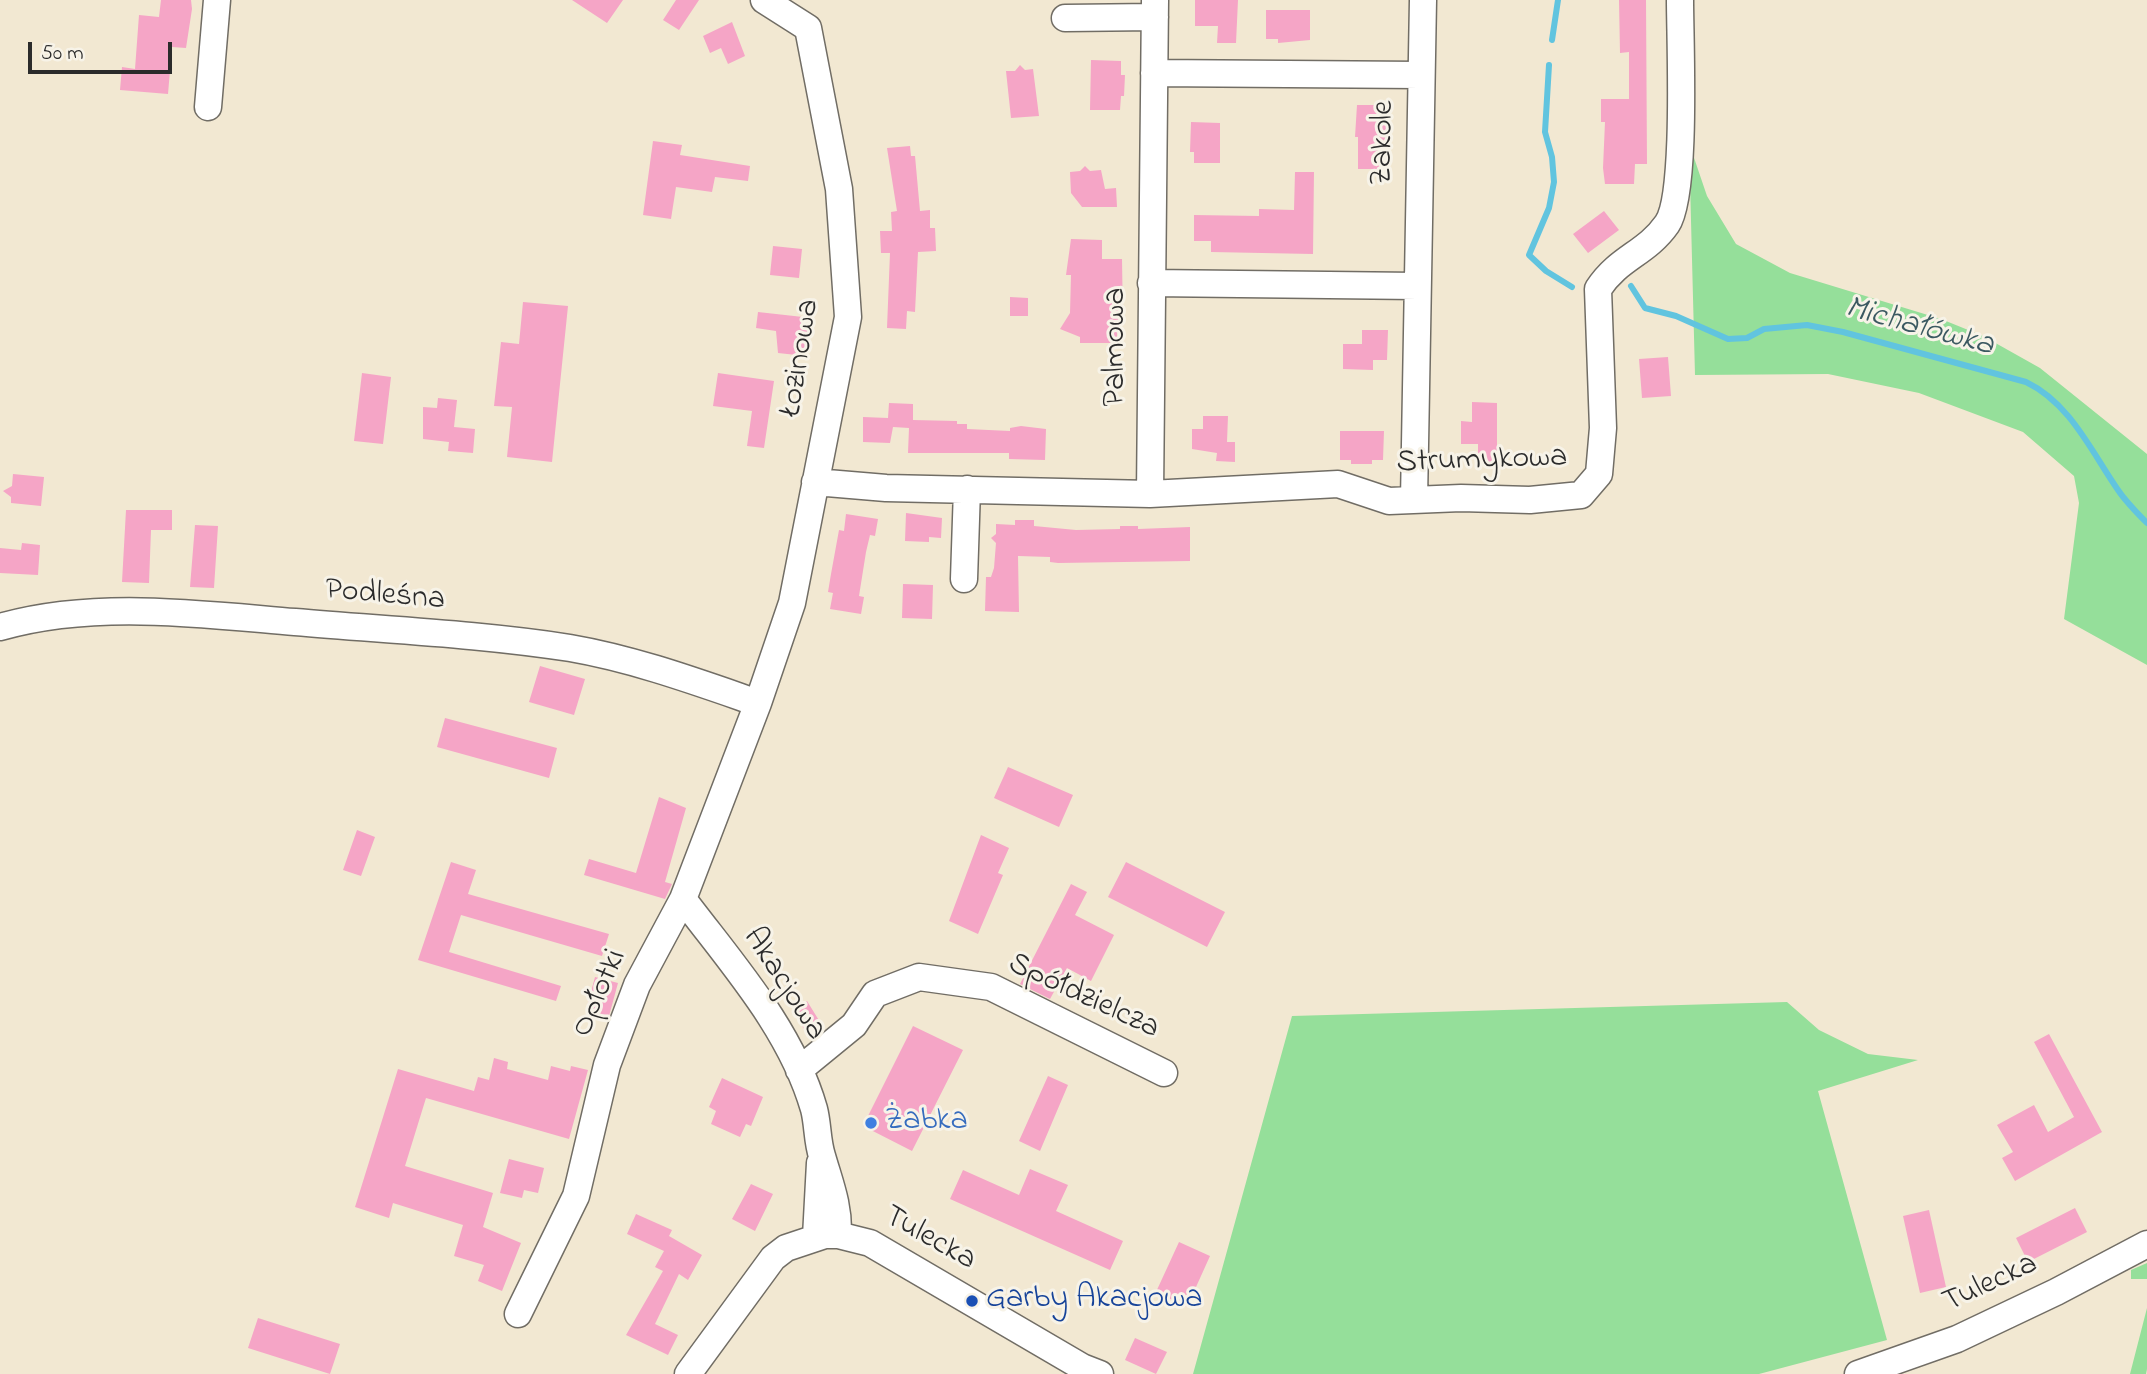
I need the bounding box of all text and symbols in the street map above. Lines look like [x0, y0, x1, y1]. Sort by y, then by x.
scale bar [32, 28, 175, 72]
text: 50 m [41, 39, 84, 69]
street label: Zakole [1365, 100, 1405, 186]
street label: Palmowa [1099, 287, 1137, 407]
water label: Michałówka [1840, 290, 1998, 368]
street label: Łozinowa [774, 297, 830, 419]
street label: Strumykowa [1396, 440, 1568, 484]
street label: Podleśna [323, 573, 447, 621]
street label: Akacjowa [732, 921, 834, 1049]
street label: Opłotki [565, 944, 637, 1044]
street label: Spółdzielcza [1001, 946, 1165, 1050]
place label: Żabka [885, 1104, 968, 1142]
marker: Żabka [863, 1115, 879, 1131]
street label: Tulecka [876, 1199, 982, 1281]
street label: Tulecka [1938, 1247, 2044, 1323]
place label: Garby Akacjowa [986, 1282, 1202, 1320]
marker: Garby Akacjowa [964, 1293, 980, 1309]

